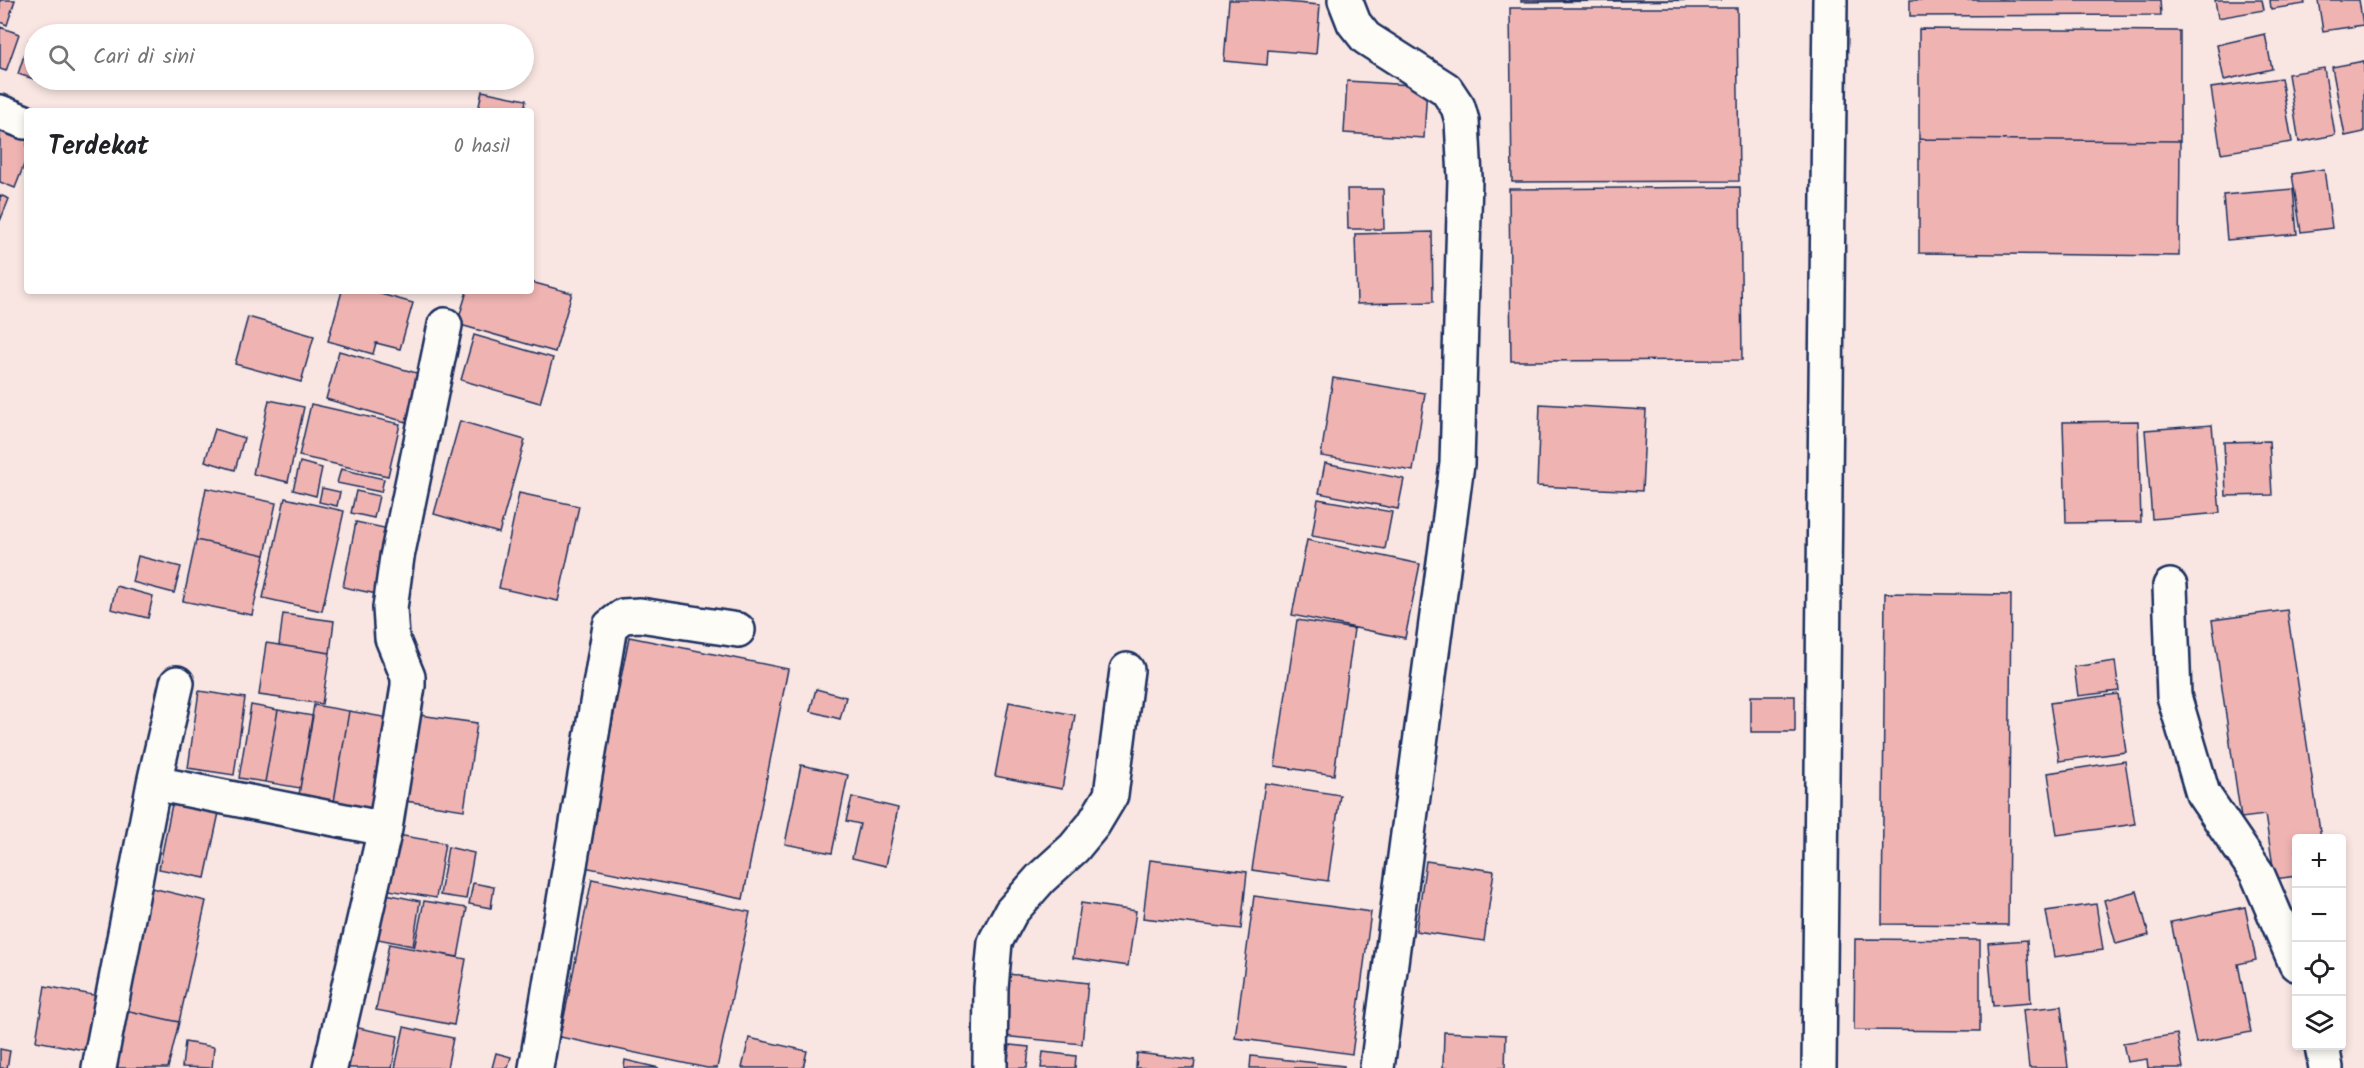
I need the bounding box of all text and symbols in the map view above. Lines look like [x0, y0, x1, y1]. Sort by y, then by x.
search box [24, 24, 534, 90]
text: Cari di sini [93, 40, 194, 75]
icon: search [45, 41, 78, 74]
text: Terdekat [48, 126, 149, 168]
text: 0 hasil [454, 131, 510, 163]
map controls [2292, 834, 2346, 1050]
button: + [2292, 834, 2346, 888]
button: − [2292, 888, 2346, 942]
button: locate [2292, 942, 2346, 996]
button: layers [2292, 996, 2346, 1050]

